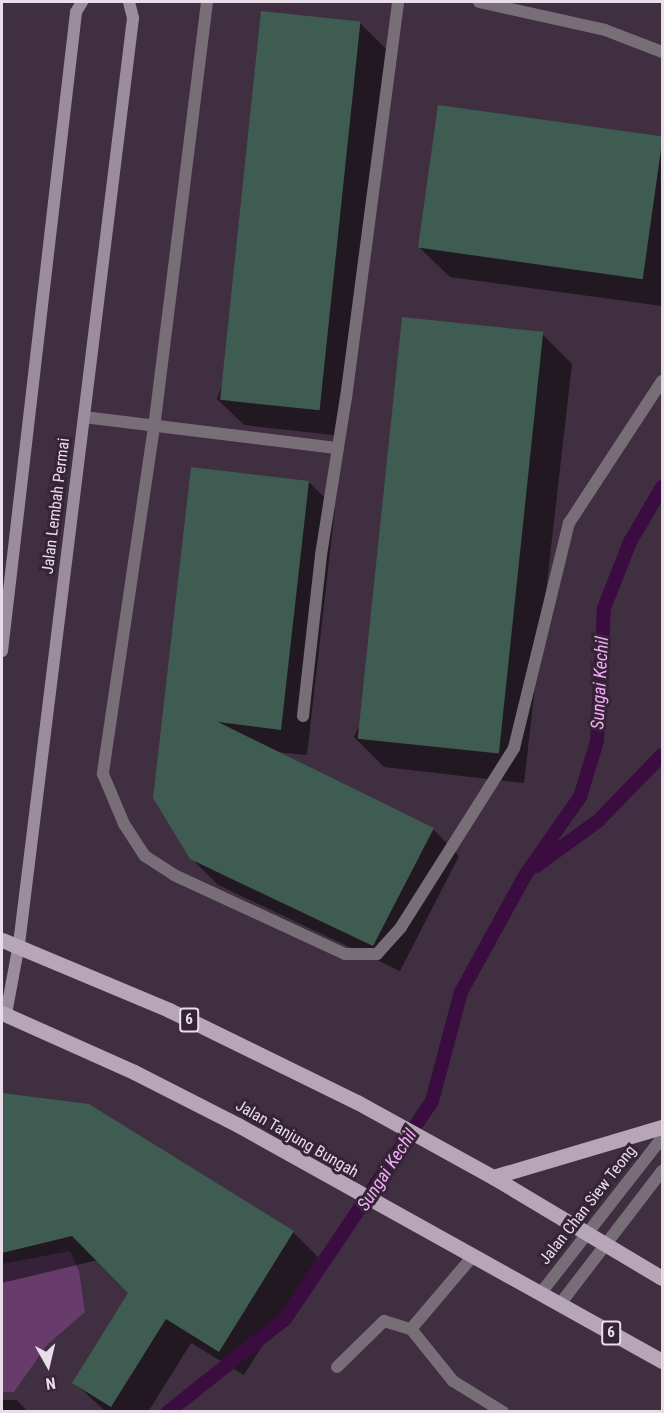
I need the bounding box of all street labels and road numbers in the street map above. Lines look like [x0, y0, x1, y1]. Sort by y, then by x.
street label: Jalan Lembah Permai [38, 437, 74, 575]
road number: 6 [178, 1008, 200, 1032]
street label: Jalan Tanjung Bungah [232, 1096, 362, 1182]
street label: Jalan Chan Siew Teong [535, 1141, 641, 1269]
road number: 6 [600, 1321, 622, 1345]

